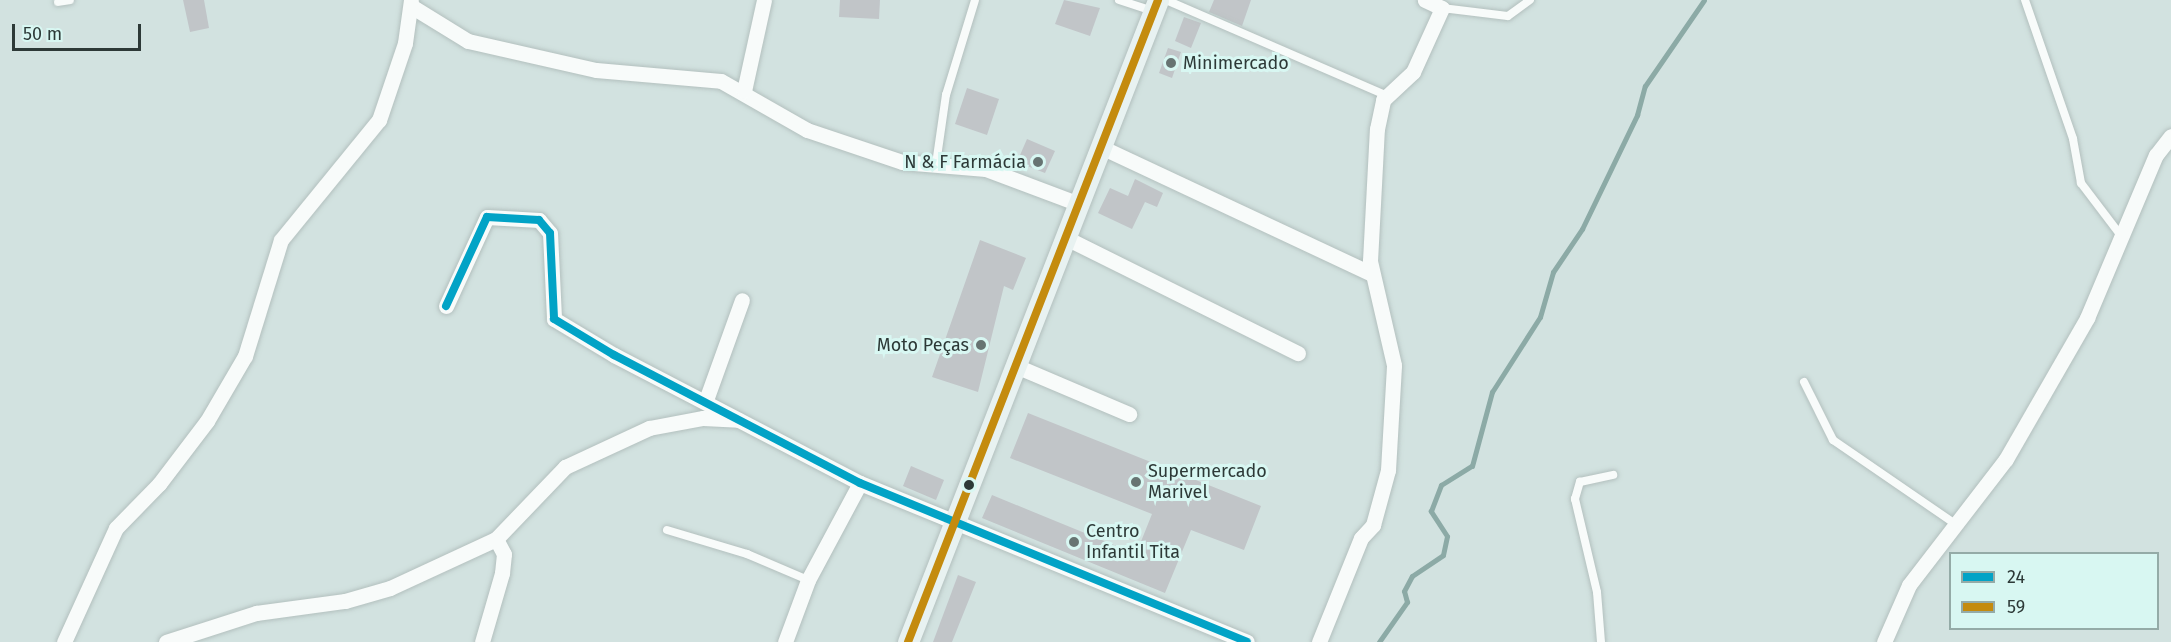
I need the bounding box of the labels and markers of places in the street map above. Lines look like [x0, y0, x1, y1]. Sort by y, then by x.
place label: Minimercado [1183, 52, 1289, 74]
marker: Minimercado [1164, 56, 1178, 70]
place label: N & F Farmácia [904, 151, 1026, 173]
marker: N & F Farmácia [1031, 155, 1045, 169]
place label: Moto Peças [877, 334, 969, 356]
marker: Moto Peças [974, 338, 988, 352]
place label: Supermercado Marivel [1148, 461, 1267, 504]
marker: Supermercado Marivel [1129, 475, 1143, 489]
unlabelled marker [963, 479, 975, 491]
place label: Centro Infantil Tita [1086, 521, 1180, 564]
marker: Centro Infantil Tita [1067, 535, 1081, 549]

